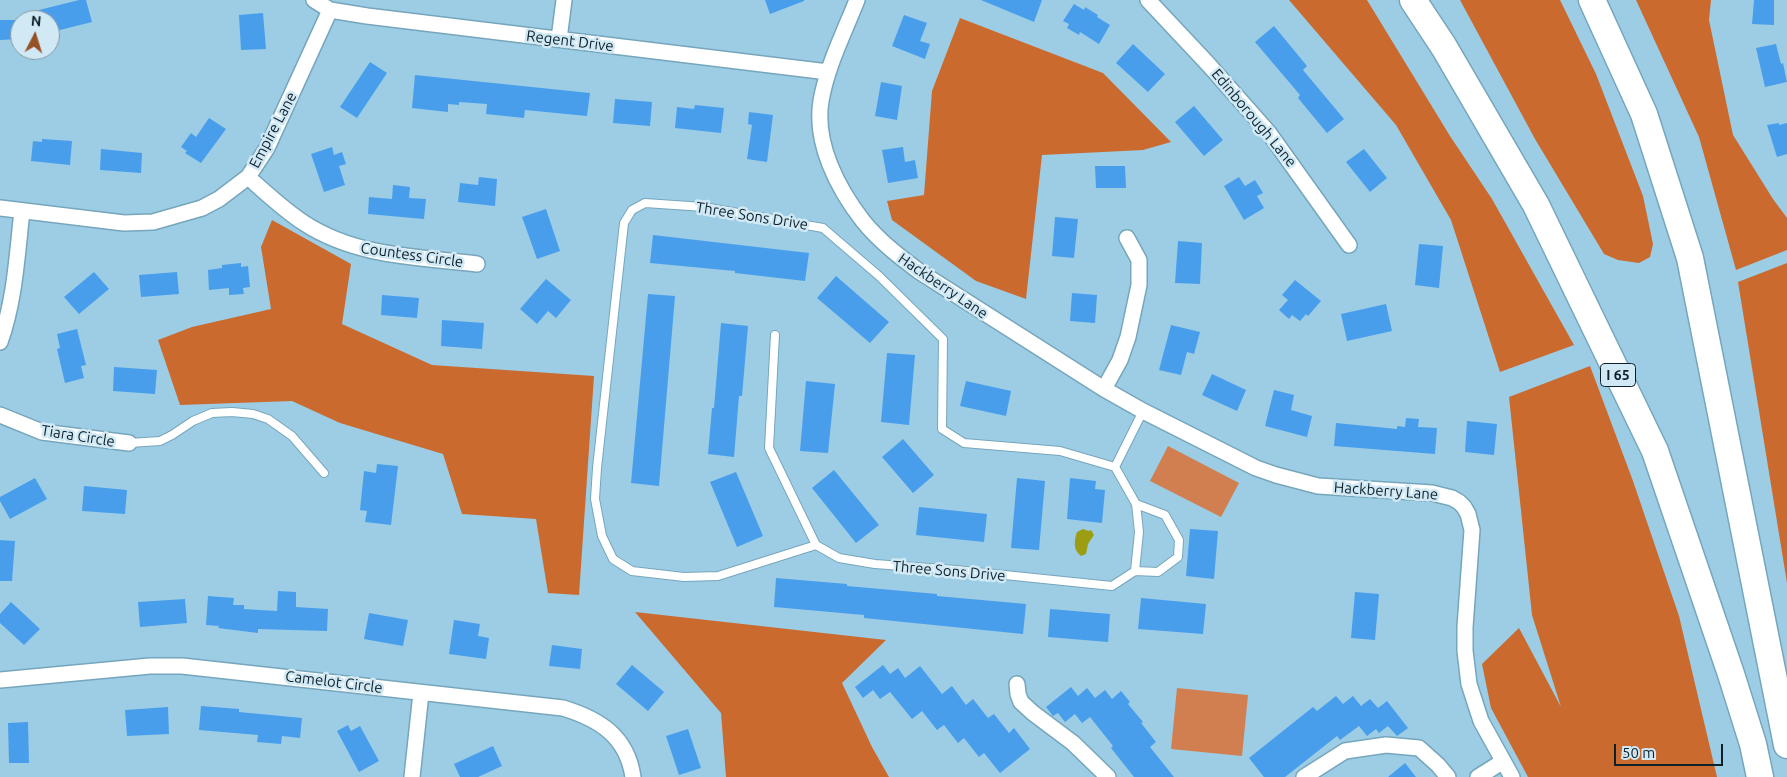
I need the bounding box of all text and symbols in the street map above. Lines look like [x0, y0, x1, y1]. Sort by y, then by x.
north arrow [10, 10, 60, 60]
text: N [30, 13, 42, 29]
street label: Regent Drive [525, 27, 615, 55]
street label: Edinborough Lane [1208, 65, 1300, 171]
street label: Empire Lane [245, 89, 301, 171]
street label: Three Sons Drive [695, 198, 809, 234]
street label: Countess Circle [360, 239, 464, 271]
street label: Hackberry Lane [895, 249, 991, 323]
road number: I 65 [1600, 364, 1636, 386]
street label: Tiara Circle [40, 421, 116, 451]
street label: Hackberry Lane [1333, 478, 1439, 504]
street label: Three Sons Drive [892, 557, 1006, 585]
street label: Camelot Circle [284, 667, 384, 697]
scale bar [1617, 734, 1726, 766]
text: 50 m [1622, 744, 1655, 761]

